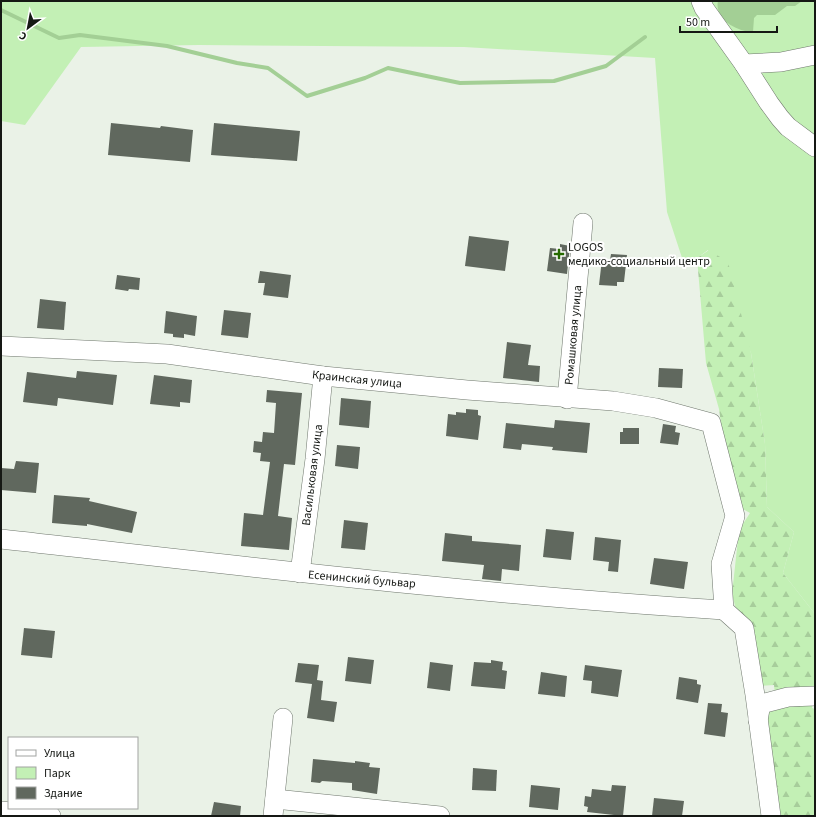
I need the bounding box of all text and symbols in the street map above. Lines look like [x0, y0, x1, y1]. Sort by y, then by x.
north arrow [8, 8, 48, 48]
scale bar [680, 8, 777, 34]
text: 50 m [686, 14, 710, 31]
text: С [16, 28, 30, 44]
place label: LOGOS медико-социальный центр [568, 239, 710, 270]
marker: LOGOS медико-социальный центр [553, 248, 565, 260]
street label: Ромашковая улица [561, 284, 586, 386]
street label: Краинская улица [311, 366, 403, 393]
street label: Васильковая улица [298, 423, 327, 527]
street label: Есенинский бульвар [307, 566, 417, 593]
legend [8, 737, 138, 809]
text: Улица [44, 745, 75, 762]
text: Парк [44, 765, 70, 782]
text: Здание [44, 785, 83, 802]

